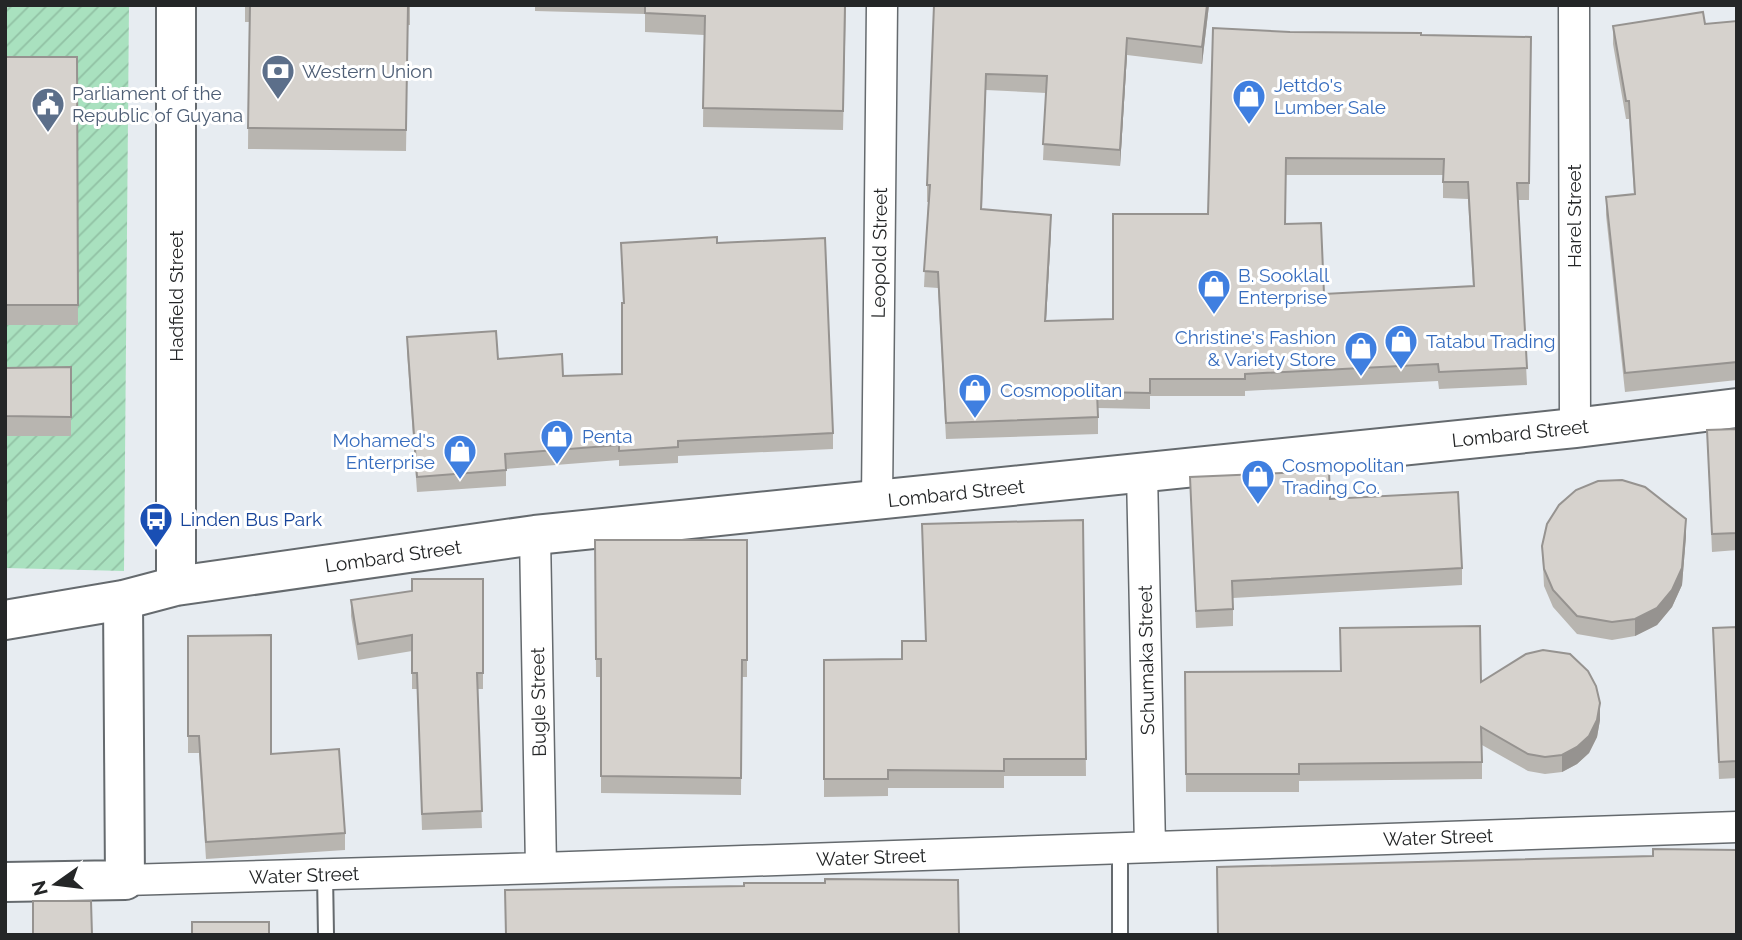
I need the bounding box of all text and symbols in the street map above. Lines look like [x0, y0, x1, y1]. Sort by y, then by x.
bank icon: Western Union [259, 52, 297, 101]
place label: Western Union [302, 60, 433, 82]
place label: Jettdo's Lumber Sale [1274, 74, 1386, 118]
shop icon: Jettdo's Lumber Sale [1230, 77, 1268, 126]
place label: Parliament of the Republic of Guyana [72, 82, 243, 126]
public building icon: Parliament of the Republic of Guyana [29, 85, 67, 134]
street label: Harel Street [1563, 163, 1585, 268]
street label: Leopold Street [867, 187, 891, 319]
street label: Hadfield Street [165, 230, 187, 362]
place label: B. Sooklall Enterprise [1238, 264, 1330, 308]
shop icon: B. Sooklall Enterprise [1195, 267, 1233, 316]
shop icon: Tatabu Trading [1382, 322, 1420, 371]
place label: Christine's Fashion & Variety Store [1175, 326, 1336, 370]
shop icon: Christine's Fashion & Variety Store [1342, 329, 1380, 378]
place label: Tatabu Trading [1426, 330, 1556, 352]
shop icon: Cosmopolitan [956, 371, 994, 420]
place label: Cosmopolitan [1000, 379, 1122, 401]
street label: Lombard Street [1451, 415, 1590, 451]
shop icon: Penta [538, 417, 576, 466]
place label: Penta [582, 425, 633, 447]
place label: Mohamed's Enterprise [333, 429, 435, 473]
shop icon: Mohamed's Enterprise [441, 432, 479, 481]
place label: Cosmopolitan Trading Co. [1282, 454, 1404, 498]
shop icon: Cosmopolitan Trading Co. [1239, 457, 1277, 506]
street label: Lombard Street [887, 475, 1026, 511]
bus stop icon: Linden Bus Park [137, 500, 175, 549]
place label: Linden Bus Park [180, 508, 322, 530]
street label: Lombard Street [323, 535, 463, 576]
street label: Schumaka Street [1134, 584, 1158, 735]
street label: Bugle Street [526, 646, 550, 757]
street label: Water Street [1383, 824, 1494, 850]
street label: Water Street [816, 844, 927, 870]
north arrow [21, 849, 91, 919]
street label: Water Street [249, 862, 360, 888]
text: N [27, 878, 52, 898]

